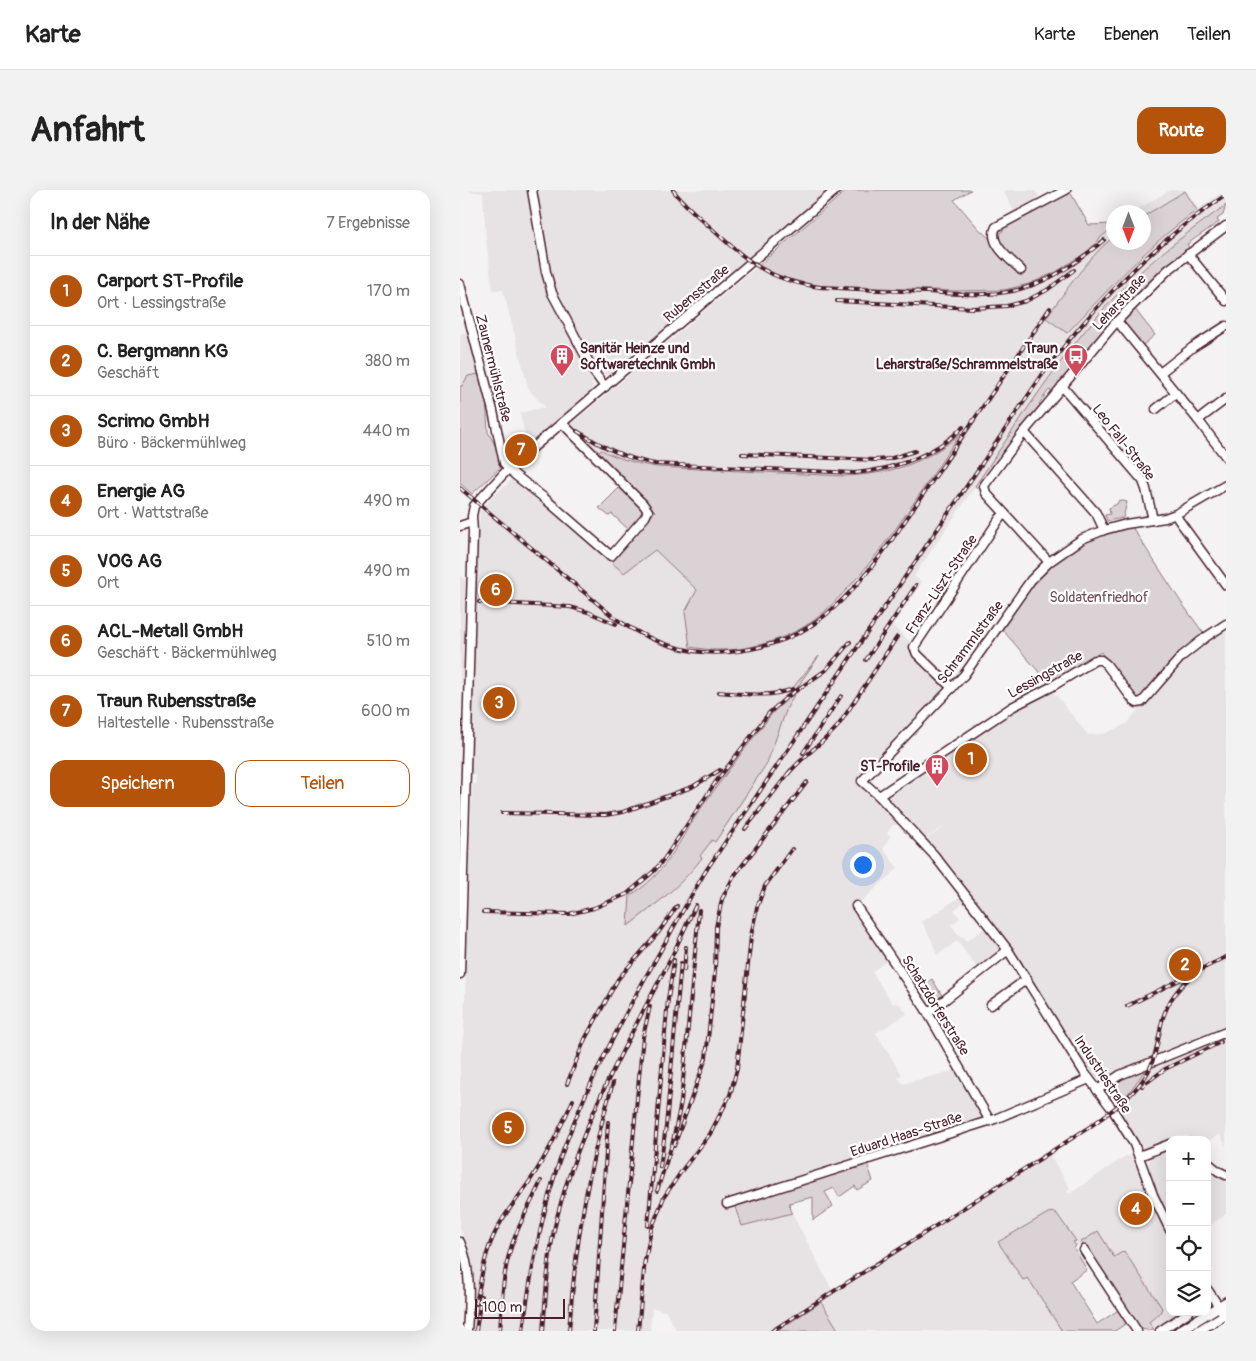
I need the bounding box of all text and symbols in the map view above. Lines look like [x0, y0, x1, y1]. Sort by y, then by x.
text: Karte [25, 20, 81, 49]
text: Karte [1034, 23, 1075, 46]
text: Ebenen [1103, 23, 1159, 46]
text: Teilen [1187, 23, 1231, 46]
button: Route [1137, 107, 1226, 154]
text: Anfahrt [30, 108, 145, 152]
north arrow [1106, 205, 1151, 250]
text: In der Nähe [50, 209, 150, 236]
text: 7 Ergebnisse [326, 213, 410, 233]
street label: Rubensstraße [660, 261, 733, 326]
text: Carport ST-Profile [97, 269, 243, 293]
street label: Leharstraße [1089, 271, 1150, 334]
text: 1 [63, 281, 69, 301]
text: 170 m [367, 281, 410, 301]
text: Ort · Lessingstraße [97, 293, 226, 313]
street label: Zaunermühlstraße [472, 313, 515, 424]
text: C. Bergmann KG [97, 339, 228, 363]
place label: Sanitär Heinze und Softwaretechnik Gmbh [580, 340, 716, 373]
place label: Traun Leharstraße/Schrammelstraße [876, 340, 1059, 373]
building icon: Sanitär Heinze und Softwaretechnik Gmbh [549, 343, 575, 377]
bus stop icon: Traun Leharstraße/Schrammelstraße [1063, 343, 1089, 377]
text: 2 [62, 351, 70, 371]
text: 380 m [364, 351, 410, 371]
text: Geschäft [97, 363, 159, 383]
street label: Leo Fall-Straße [1089, 401, 1159, 484]
text: Scrimo GmbH [97, 409, 209, 433]
text: 3 [62, 421, 70, 441]
text: 440 m [363, 421, 410, 441]
pin: 7 [505, 431, 537, 469]
text: Büro · Bäckermühlweg [97, 433, 246, 453]
text: Energie AG [97, 479, 185, 503]
text: 4 [61, 491, 71, 511]
text: 490 m [364, 491, 410, 511]
text: Ort · Wattstraße [97, 503, 208, 523]
street label: Franz-Liszt-Straße [902, 531, 981, 637]
text: VOG AG [97, 549, 162, 573]
text: 5 [62, 561, 70, 581]
text: 490 m [364, 561, 410, 581]
pin: 6 [480, 571, 512, 609]
text: Ort [97, 573, 119, 593]
park label: Soldatenfriedhof [1050, 589, 1149, 606]
street label: Schrammlstraße [934, 597, 1007, 687]
text: ACL-Metall GmbH [97, 619, 243, 643]
text: 6 [61, 631, 71, 651]
text: 510 m [366, 631, 410, 651]
text: Geschäft · Bäckermühlweg [97, 643, 277, 663]
street label: Lessingstraße [1005, 647, 1086, 702]
pin: 3 [483, 684, 515, 722]
text: Traun Rubensstraße [97, 689, 256, 713]
text: 7 [62, 701, 70, 721]
text: 600 m [361, 701, 410, 721]
text: Haltestelle · Rubensstraße [97, 713, 274, 733]
pin: 1 [955, 740, 987, 778]
building icon: ST-Profile [924, 753, 950, 787]
place label: ST-Profile [860, 758, 921, 775]
button: Speichern [50, 760, 225, 807]
button: Teilen [235, 760, 410, 807]
your location [850, 852, 876, 878]
pin: 2 [1169, 946, 1201, 984]
street label: Schatzdorferstraße [898, 952, 973, 1058]
street label: Industriestraße [1070, 1032, 1135, 1116]
street label: Eduard Haas-Straße [848, 1108, 964, 1161]
pin: 5 [492, 1109, 524, 1147]
map controls [1166, 1136, 1211, 1316]
button: + [1166, 1136, 1211, 1181]
button: − [1166, 1181, 1211, 1226]
pin: 4 [1120, 1190, 1152, 1228]
button: locate [1166, 1226, 1211, 1271]
button: layers [1166, 1271, 1211, 1316]
scale bar [475, 1296, 565, 1319]
text: 100 m [482, 1299, 522, 1316]

